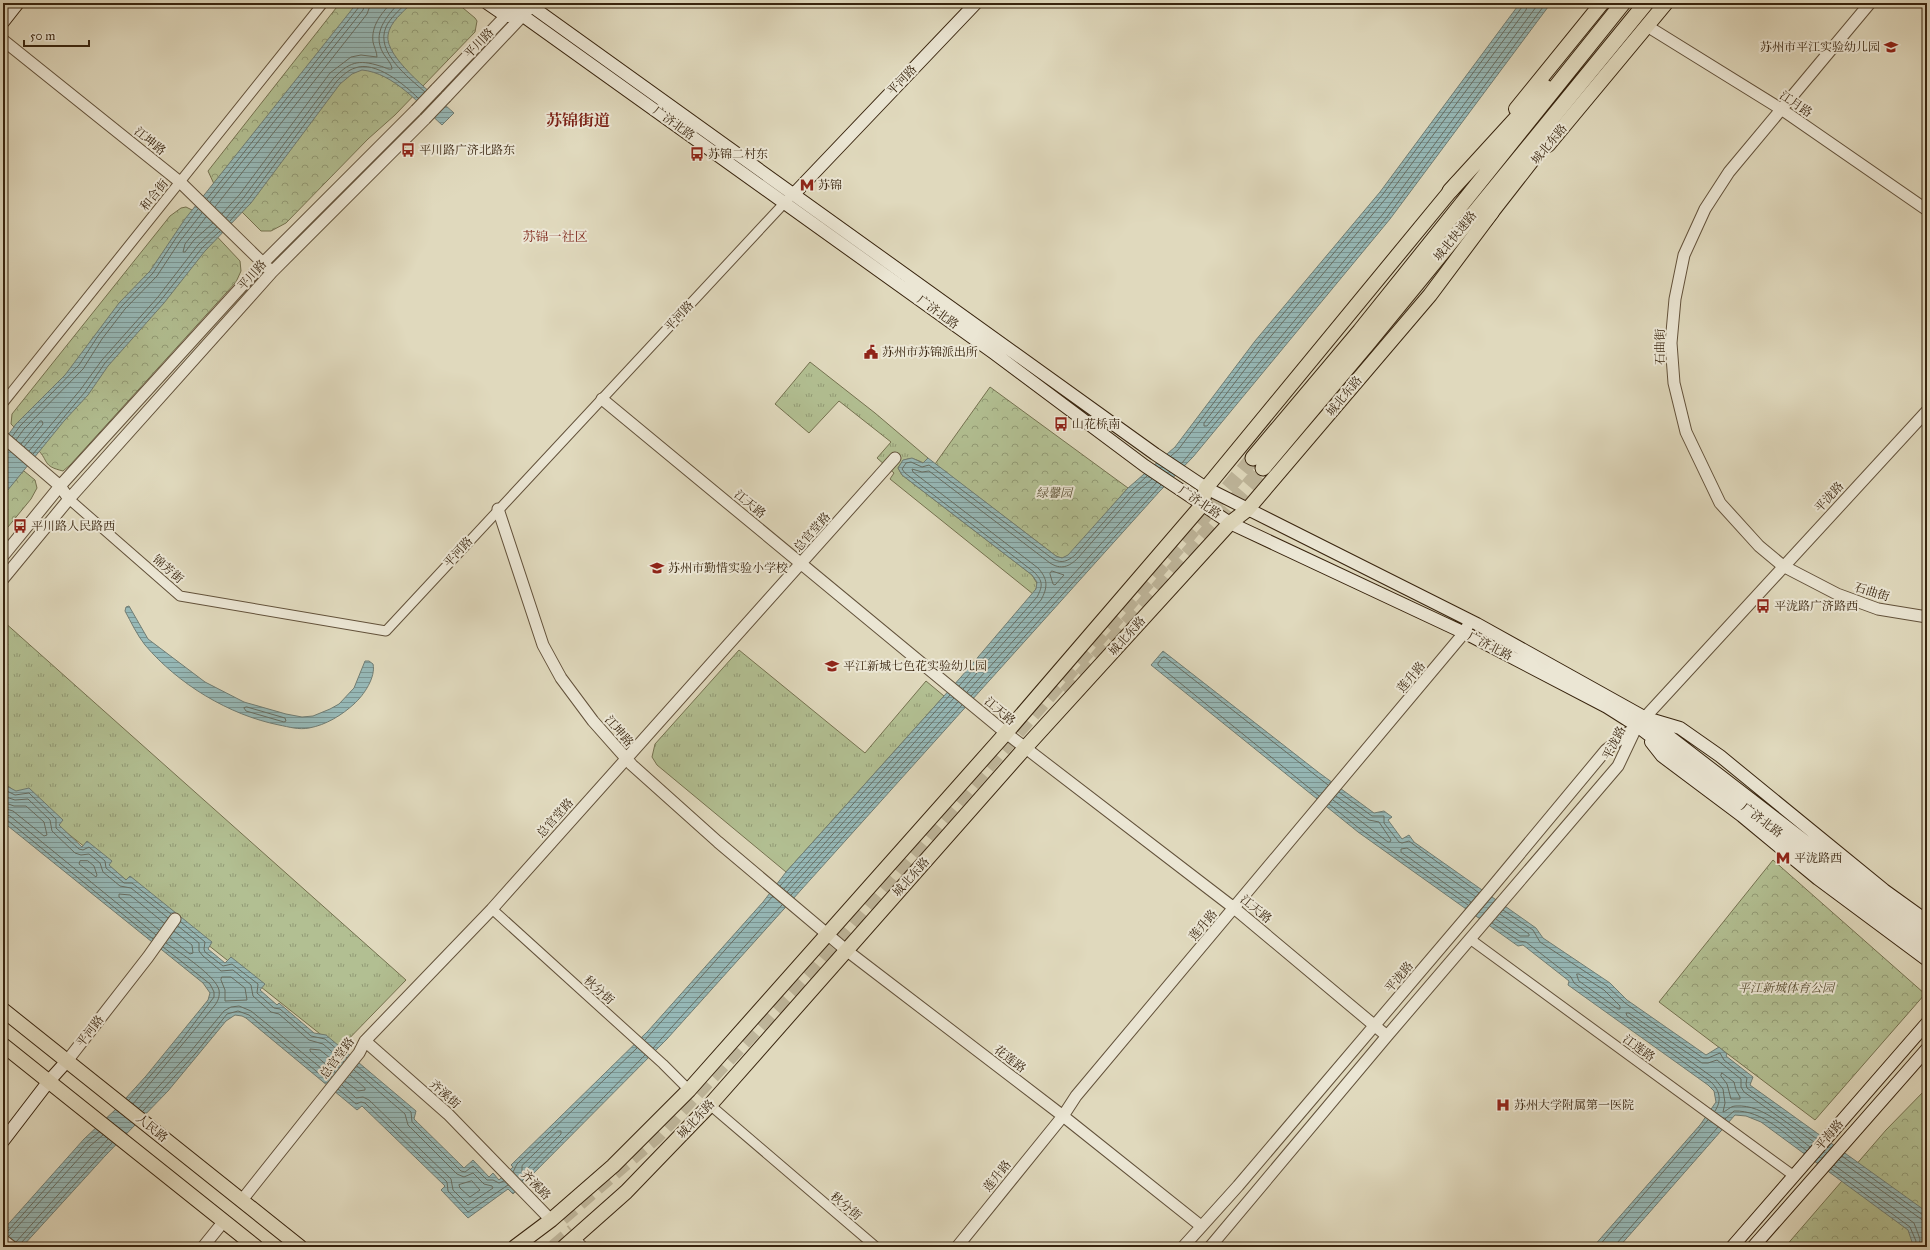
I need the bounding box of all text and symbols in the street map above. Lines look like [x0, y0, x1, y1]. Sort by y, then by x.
scale bar [24, 22, 89, 48]
street label: 平川路 [461, 25, 497, 61]
text: 50 m [30, 29, 55, 43]
school or university icon: 苏州市平江实验幼儿园 [1883, 39, 1899, 55]
place label: 苏州市平江实验幼儿园 [1760, 40, 1880, 54]
street label: 平河路 [884, 62, 920, 98]
street label: 江月路 [1777, 88, 1815, 120]
street label: 广济北路 [650, 103, 698, 143]
district label: 苏锦街道 [546, 111, 610, 130]
street label: 城北东路 [1528, 121, 1570, 167]
street label: 江坤路 [132, 124, 168, 158]
bus stop icon: 平川路广济北路东 [400, 142, 416, 158]
place label: 平川路广济北路东 [419, 143, 515, 157]
bus stop icon: 苏锦二村东 [689, 146, 705, 162]
place label: 苏锦二村东 [708, 147, 768, 161]
street label: 和合街 [137, 176, 171, 213]
metro station icon: 苏锦 [799, 177, 815, 193]
place label: 苏锦 [818, 178, 842, 192]
street label: 城北快速路 [1431, 208, 1479, 264]
district label: 苏锦一社区 [522, 229, 588, 245]
street label: 平川路 [235, 257, 269, 293]
street label: 广济北路 [914, 292, 962, 332]
street label: 平河路 [662, 298, 696, 334]
street label: 石曲街 [1653, 328, 1667, 365]
public building icon: 苏州市苏锦派出所 [863, 344, 879, 360]
place label: 苏州市苏锦派出所 [882, 345, 978, 359]
street label: 城北东路 [1323, 373, 1365, 419]
bus stop icon: 山花桥南 [1053, 416, 1069, 432]
place label: 山花桥南 [1072, 417, 1120, 431]
street label: 平泷路 [1812, 479, 1846, 515]
street label: 广济北路 [1176, 483, 1224, 521]
park label: 绿馨园 [1036, 486, 1074, 500]
street label: 江天路 [732, 487, 768, 521]
street label: 总官堂路 [791, 509, 833, 555]
bus stop icon: 平川路人民路西 [12, 518, 28, 534]
place label: 平川路人民路西 [31, 519, 115, 533]
street label: 平河路 [441, 534, 475, 570]
street label: 锦芳街 [150, 552, 187, 587]
school or university icon: 苏州市勤惜实验小学校 [649, 560, 665, 576]
place label: 苏州市勤惜实验小学校 [668, 561, 788, 575]
street label: 石曲街 [1853, 580, 1892, 604]
bus stop icon: 平泷路广济路西 [1755, 598, 1771, 614]
place label: 平泷路广济路西 [1774, 599, 1858, 613]
street label: 城北东路 [1106, 613, 1148, 659]
street label: 广济北路 [1465, 629, 1515, 663]
school or university icon: 平江新城七色花实验幼儿园 [824, 658, 840, 674]
place label: 平江新城七色花实验幼儿园 [843, 659, 987, 673]
street label: 莲升路 [1394, 659, 1428, 695]
street label: 江天路 [982, 694, 1018, 728]
street label: 江坤路 [602, 713, 636, 749]
street label: 平泷路 [1600, 724, 1628, 762]
street label: 总官堂路 [534, 795, 576, 841]
street label: 广济北路 [1739, 800, 1785, 840]
metro station icon: 平泷路西 [1775, 850, 1791, 866]
place label: 平泷路西 [1794, 851, 1842, 865]
street label: 城北东路 [890, 854, 932, 900]
street label: 江天路 [1238, 892, 1274, 926]
street label: 莲升路 [1186, 907, 1220, 943]
street label: 平泷路 [1382, 959, 1416, 995]
street label: 秋分街 [581, 973, 618, 1008]
park label: 平江新城体育公园 [1738, 981, 1836, 995]
street label: 平河路 [73, 1013, 107, 1049]
street label: 江莲路 [1620, 1032, 1658, 1064]
street label: 总官堂路 [317, 1035, 357, 1081]
street label: 花莲路 [991, 1043, 1029, 1075]
street label: 齐溪街 [427, 1077, 464, 1112]
street label: 城北东路 [675, 1097, 717, 1141]
hospital icon: 苏州大学附属第一医院 [1495, 1097, 1511, 1113]
place label: 苏州大学附属第一医院 [1514, 1098, 1634, 1112]
street label: 人民路 [134, 1111, 170, 1145]
street label: 平海路 [1812, 1117, 1846, 1153]
street label: 莲升路 [980, 1158, 1014, 1194]
street label: 齐溪路 [518, 1167, 554, 1203]
street label: 秋分街 [828, 1189, 865, 1224]

